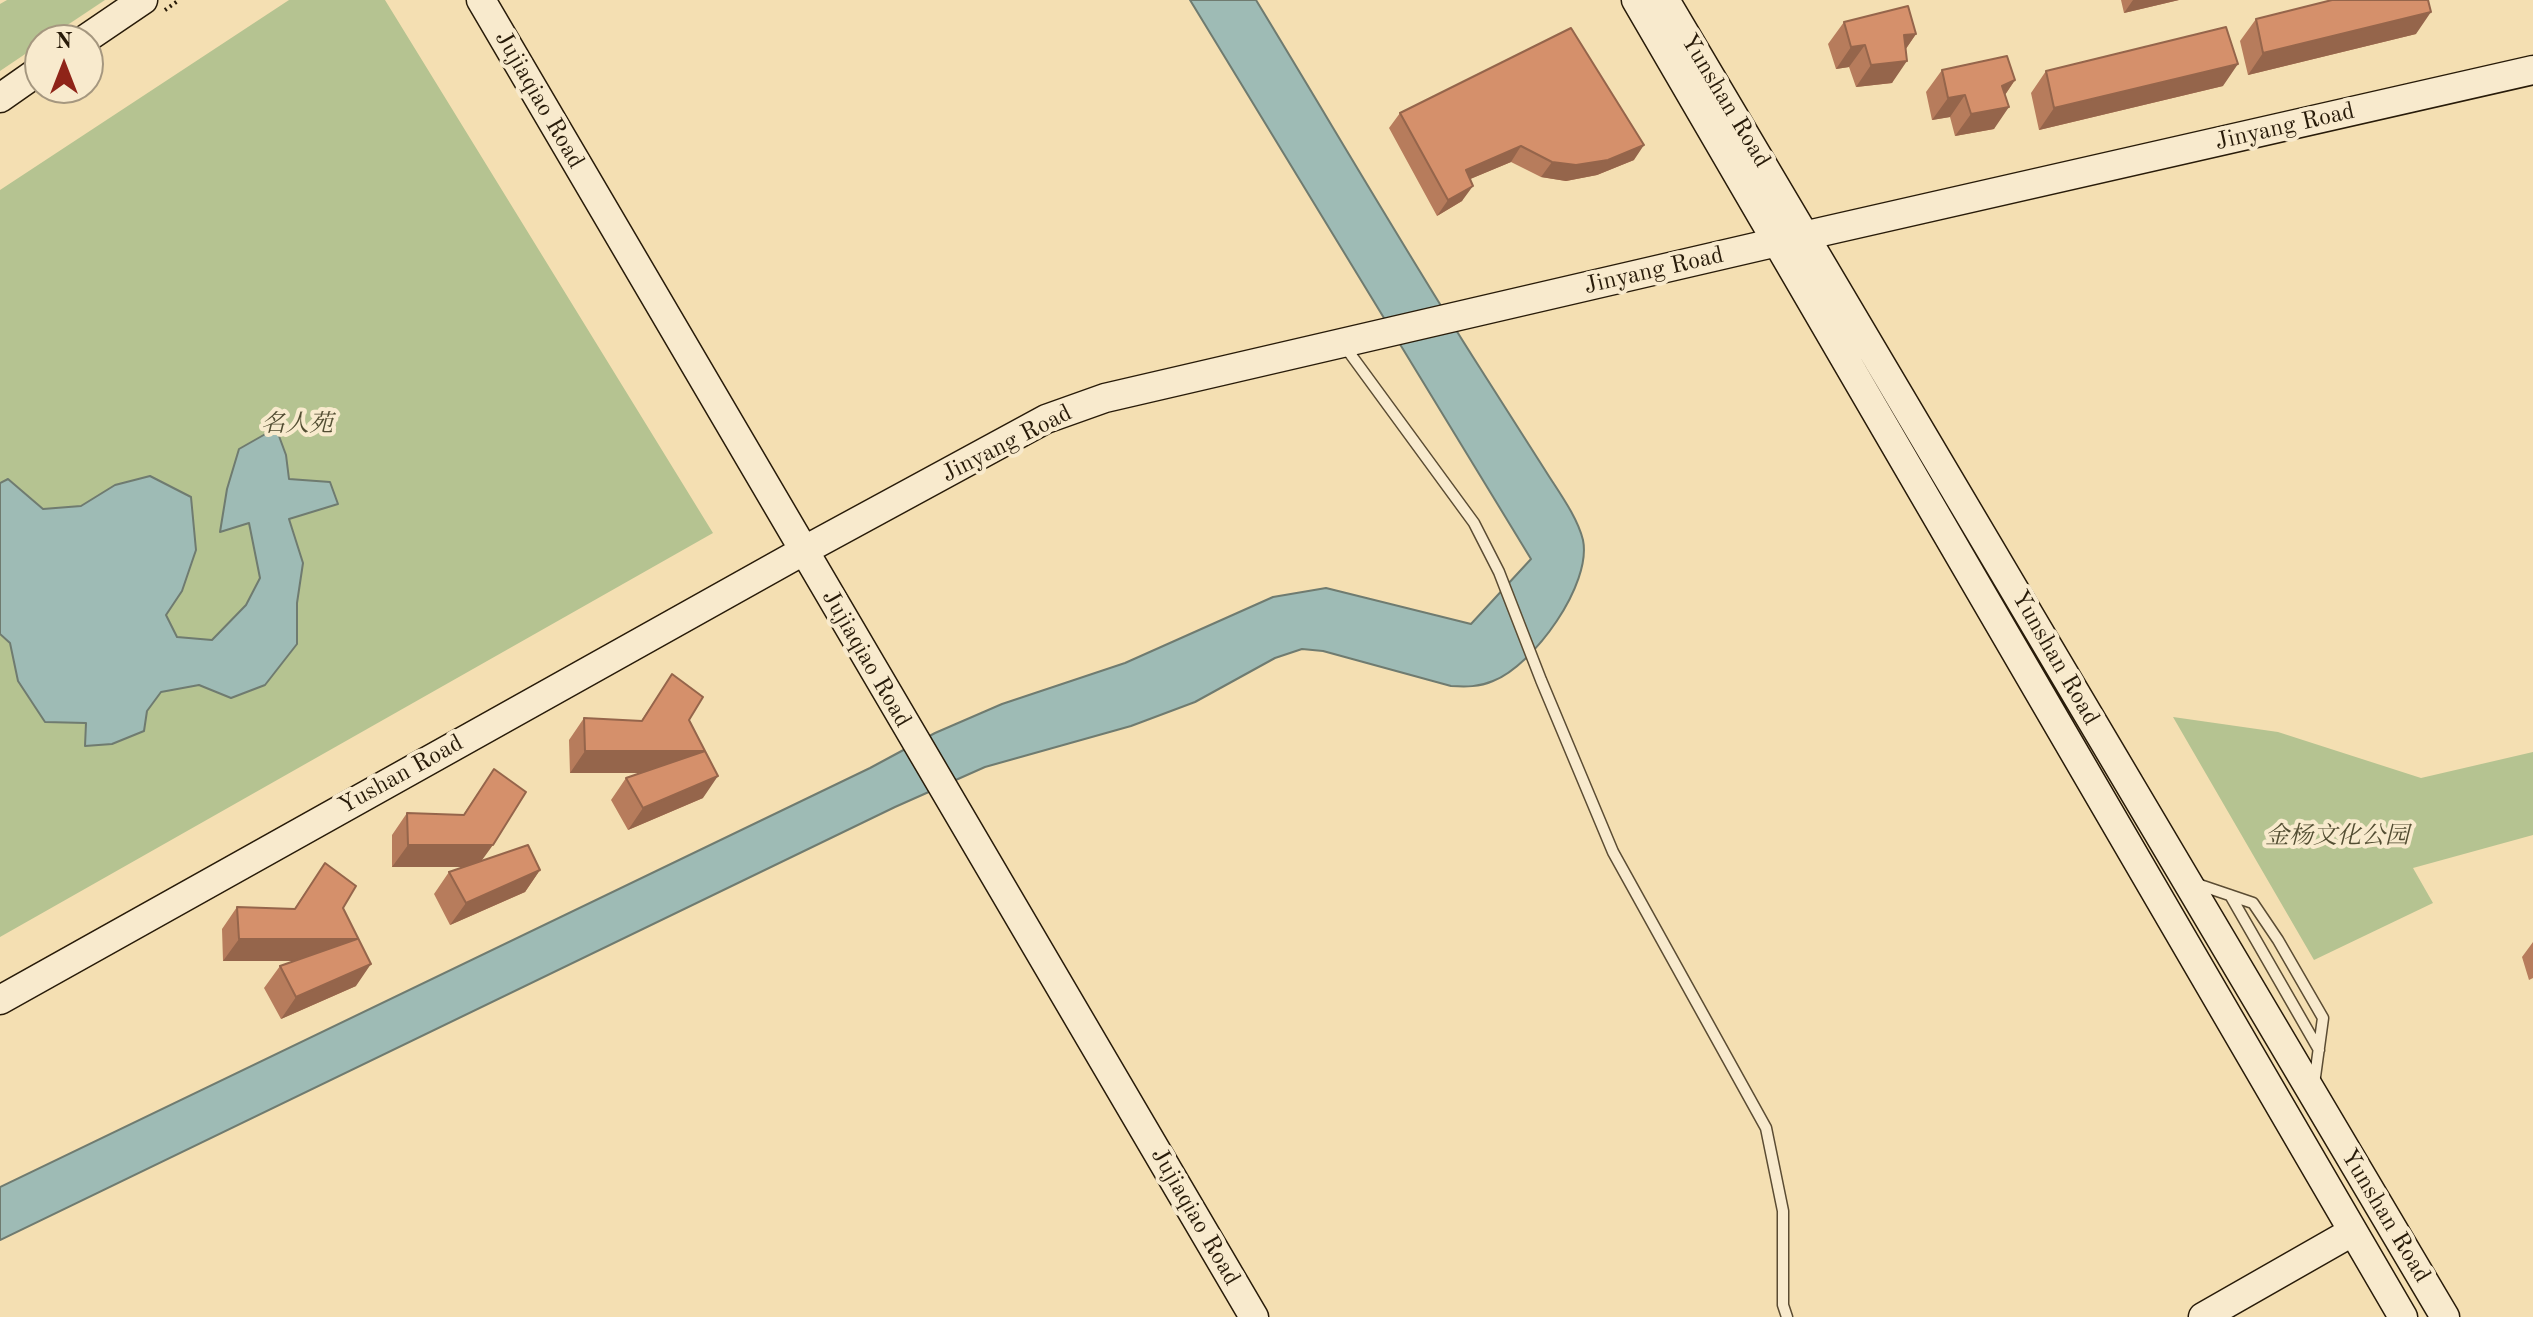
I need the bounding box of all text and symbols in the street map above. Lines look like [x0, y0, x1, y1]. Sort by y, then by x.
north arrow [24, 24, 104, 104]
street label: Jujiaqiao Road [488, 26, 590, 174]
street label: Yunshan Road [1674, 29, 1776, 173]
text: N [56, 31, 72, 53]
street label: Jinyang Road [2212, 97, 2358, 157]
street label: Jinyang Road [1581, 241, 1727, 301]
street label: Jinyang Road [937, 399, 1077, 489]
park label: 名人苑 [261, 411, 333, 439]
street label: Jujiaqiao Road [815, 585, 917, 733]
street label: Yunshan Road [2005, 585, 2105, 731]
street label: Yushan Road [334, 729, 468, 821]
park label: 金杨文化公园 [2265, 823, 2409, 851]
street label: Jujiaqiao Road [1144, 1143, 1246, 1291]
street label: Yunshan Road [2334, 1144, 2436, 1288]

